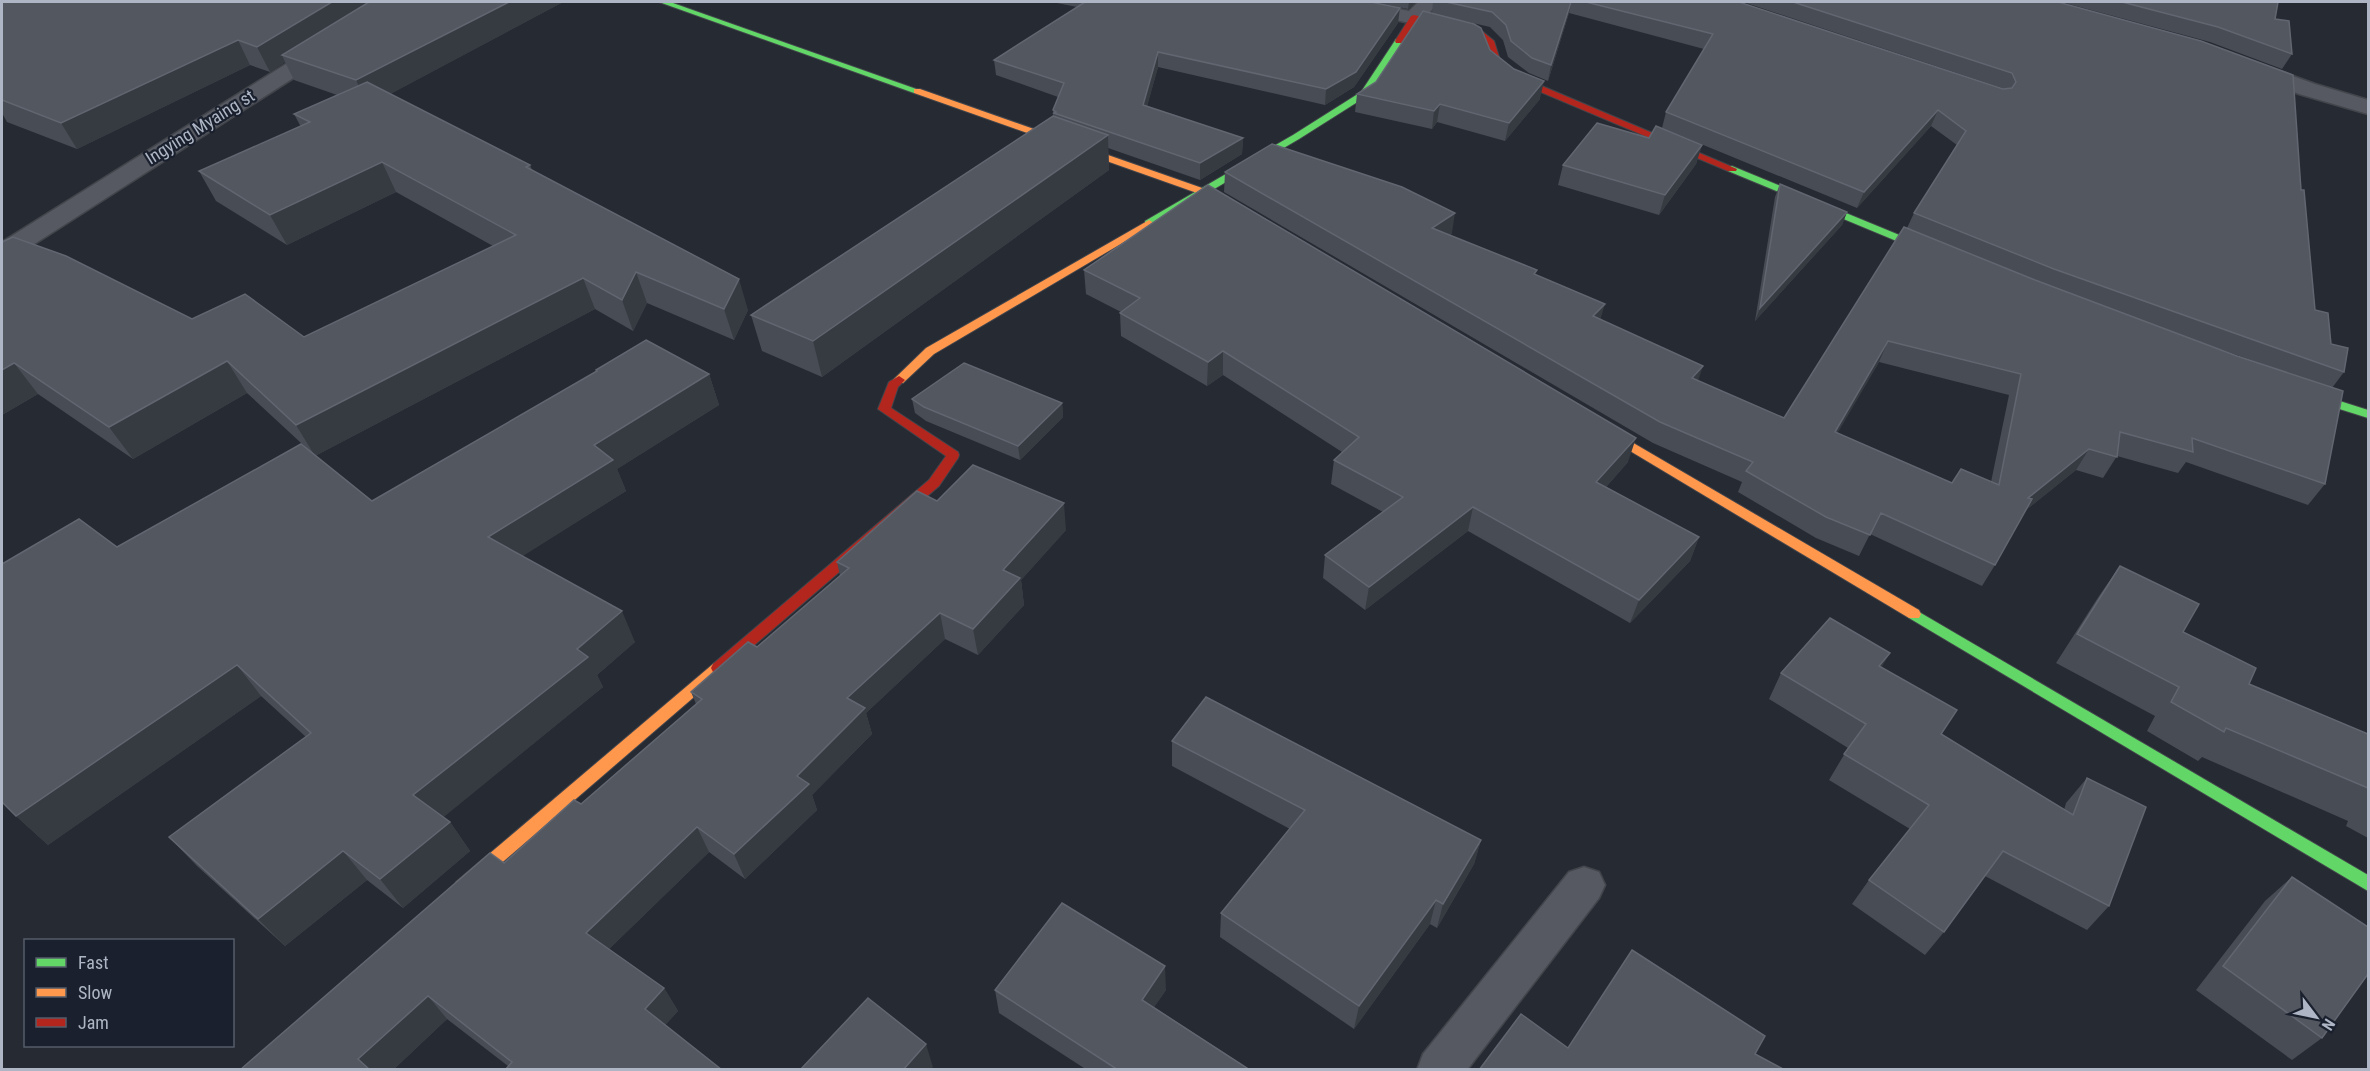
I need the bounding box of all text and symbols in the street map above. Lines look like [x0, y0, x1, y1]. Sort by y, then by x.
street label: Ingying Myaing st [141, 85, 258, 168]
legend [24, 939, 234, 1047]
text: Fast [78, 952, 109, 973]
text: Slow [78, 982, 113, 1003]
north arrow [2286, 987, 2346, 1047]
text: Jam [78, 1012, 109, 1033]
text: N [2318, 1015, 2339, 1034]

